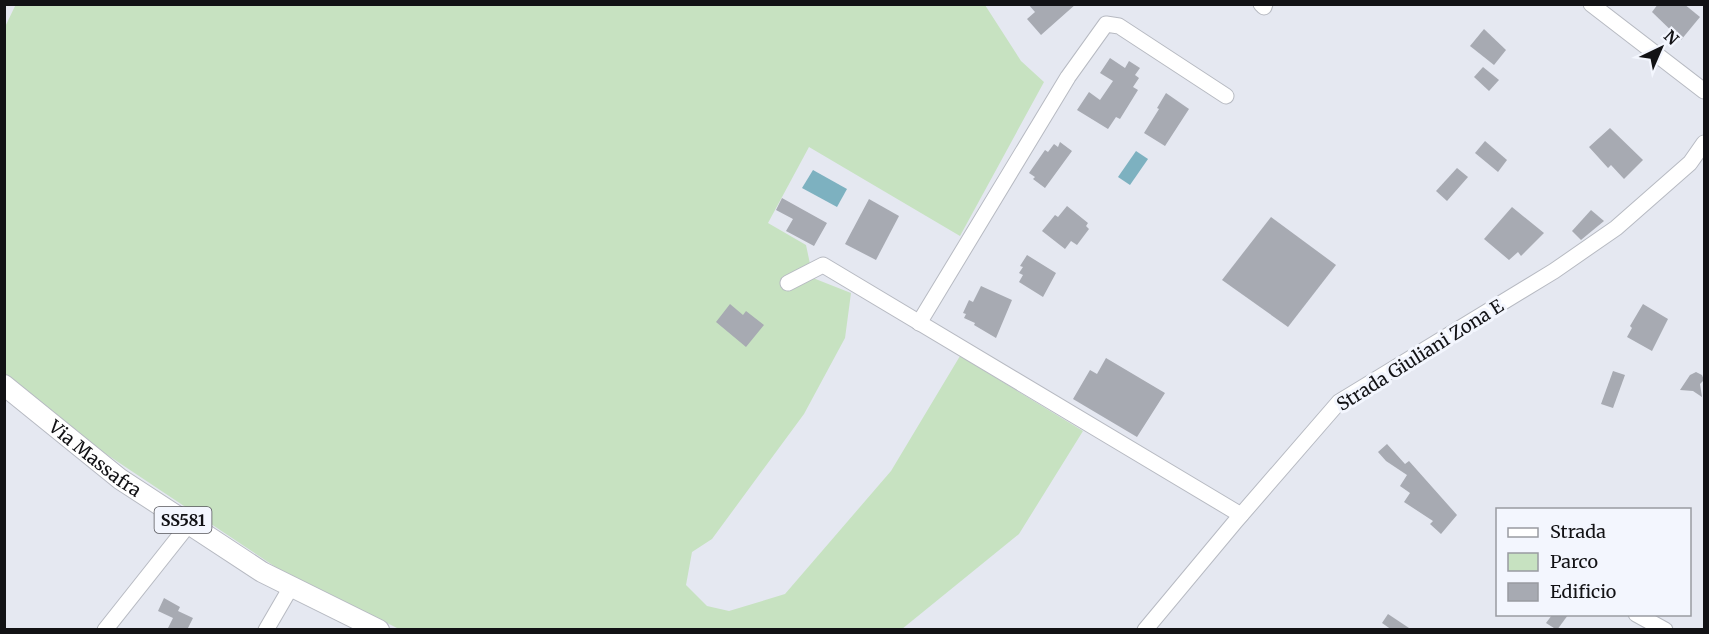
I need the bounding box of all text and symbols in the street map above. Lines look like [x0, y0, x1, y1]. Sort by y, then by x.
north arrow [1631, 18, 1691, 78]
text: N [1660, 26, 1683, 49]
street label: Strada Giuliani Zona E [1332, 294, 1508, 416]
street label: Via Massafra [44, 414, 146, 502]
road number: SS581 [154, 507, 212, 533]
legend [1496, 508, 1691, 616]
text: Strada [1550, 520, 1606, 543]
text: Parco [1550, 550, 1598, 573]
text: Edificio [1550, 580, 1616, 603]

